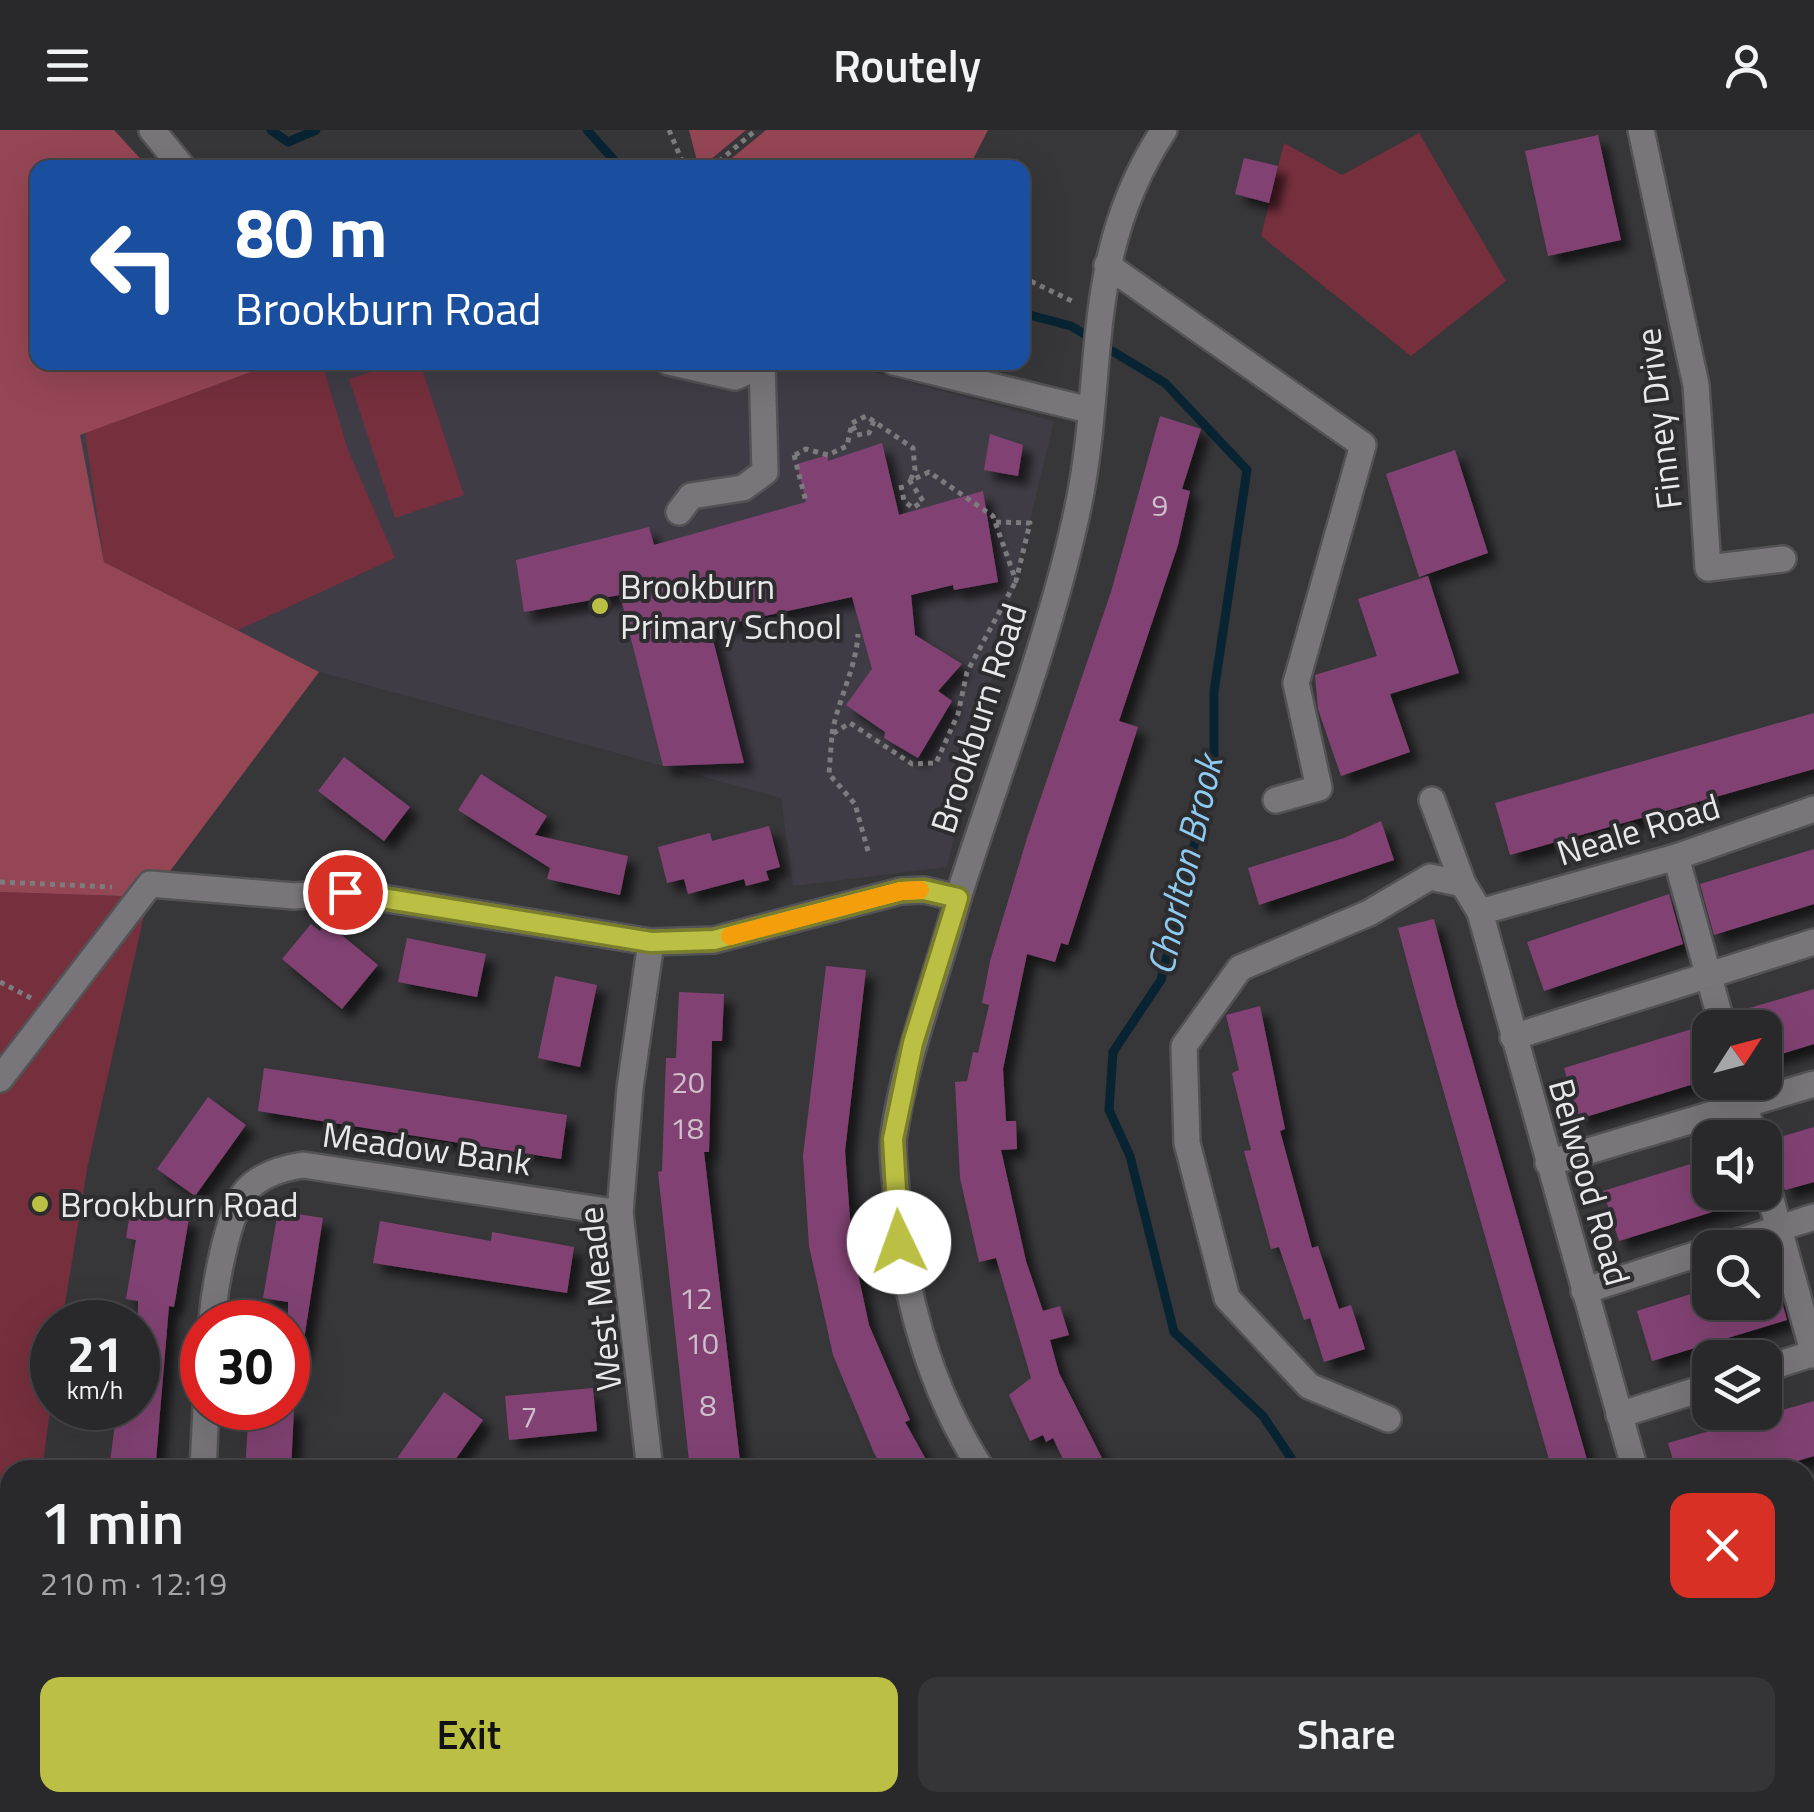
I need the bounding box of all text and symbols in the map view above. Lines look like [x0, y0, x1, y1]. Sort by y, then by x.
text: Routely [833, 31, 981, 99]
icon: menu [40, 38, 95, 93]
icon: person [1719, 38, 1774, 93]
text: 80 m [235, 178, 388, 284]
icon: left [70, 200, 200, 330]
text: Brookburn Road [235, 274, 542, 342]
street label: Finney Drive [1620, 325, 1696, 513]
house number: 9 [1152, 482, 1168, 528]
place label: Brookburn Primary School [620, 559, 842, 653]
marker: Brookburn Primary School [589, 595, 611, 617]
street label: Brookburn Road [915, 596, 1041, 840]
water label: Chorlton Brook [1131, 746, 1238, 980]
street label: Neale Road [1550, 779, 1726, 879]
pin [303, 850, 388, 935]
icon: arrive [318, 865, 373, 920]
north arrow [1692, 1010, 1782, 1100]
map controls [1692, 1010, 1782, 1430]
house number: 20 [671, 1059, 705, 1105]
street label: Belwood Road [1535, 1072, 1645, 1292]
house number: 18 [670, 1105, 704, 1151]
street label: Meadow Bank [319, 1107, 535, 1189]
button: sound [1692, 1120, 1782, 1210]
place label: Brookburn Road [60, 1177, 298, 1231]
position arrow [847, 1190, 951, 1294]
marker: Brookburn Road [29, 1193, 51, 1215]
street label: West Meade [562, 1204, 636, 1394]
button: search [1692, 1230, 1782, 1320]
house number: 12 [679, 1275, 713, 1321]
speed limit sign: 30 [180, 1300, 310, 1430]
text: 21 [67, 1315, 123, 1391]
house number: 10 [685, 1320, 719, 1366]
button: layers [1692, 1340, 1782, 1430]
text: km/h [67, 1371, 123, 1409]
house number: 8 [700, 1382, 716, 1428]
house number: 7 [521, 1393, 537, 1439]
text: 1 min [40, 1476, 184, 1567]
button: close [1670, 1493, 1775, 1598]
text: 210 m · 12:19 [40, 1559, 227, 1607]
button: Exit [40, 1677, 898, 1792]
button: Share [918, 1677, 1775, 1792]

